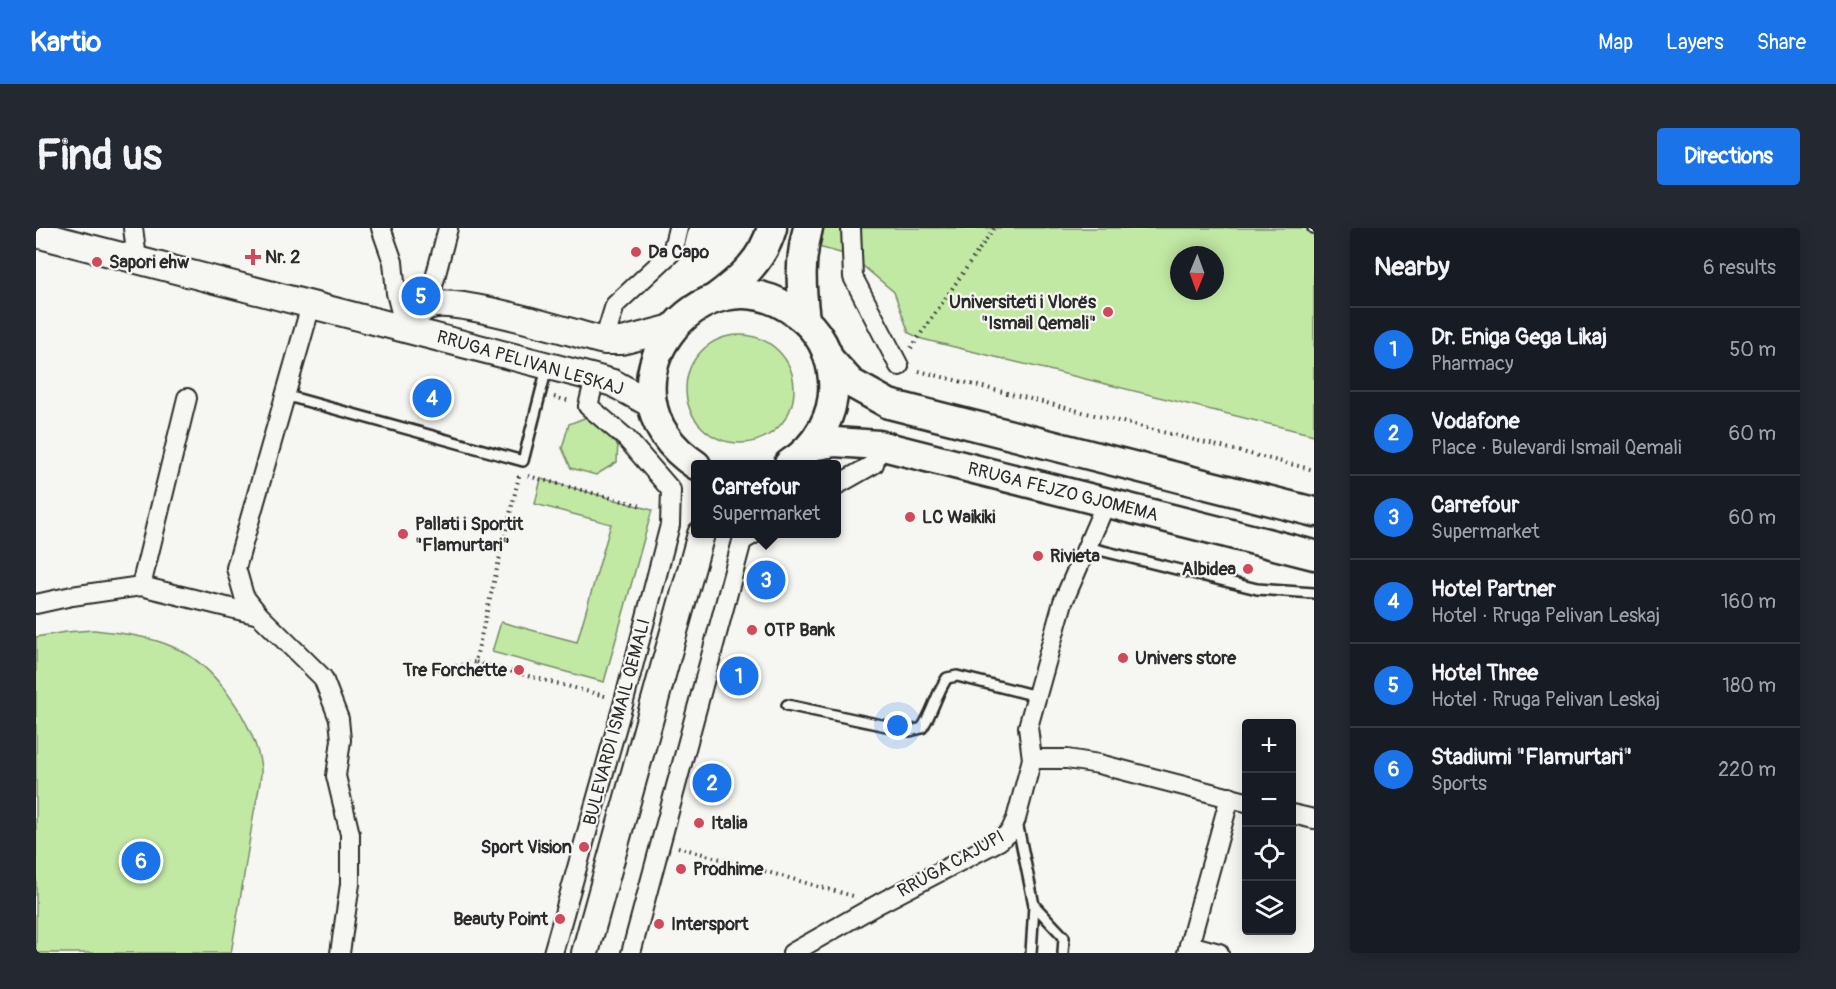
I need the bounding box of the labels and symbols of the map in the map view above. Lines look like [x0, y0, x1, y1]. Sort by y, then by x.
place label: Da Capo [648, 241, 710, 264]
marker: Da Capo [629, 245, 643, 259]
place label: Nr. 2 [265, 246, 300, 269]
north arrow [1170, 246, 1224, 300]
marker: Nr. 2 [246, 250, 260, 264]
place label: Sapori ehw [109, 251, 190, 274]
marker: Sapori ehw [90, 255, 104, 269]
pin: 5 [402, 274, 440, 318]
place label: Universiteti i Vlorës "Ismail Qemali" [949, 291, 1097, 335]
marker: Universiteti i Vlorës "Ismail Qemali" [1101, 305, 1115, 319]
street label: RRUGA PELIVAN LESKAJ [434, 325, 626, 401]
pin: 4 [412, 376, 452, 420]
street label: RRUGA FEJZO GJOMEMA [965, 457, 1161, 527]
place label: LC Waikiki [922, 506, 996, 529]
marker: LC Waikiki [903, 510, 917, 524]
place label: Pallati i Sportit "Flamurtari" [415, 513, 524, 557]
marker: Pallati i Sportit "Flamurtari" [396, 527, 410, 541]
place label: Rivieta [1050, 545, 1101, 568]
marker: Rivieta [1031, 549, 1045, 563]
pin: 3 [746, 558, 786, 602]
place label: Albidea [1182, 558, 1237, 581]
marker: Albidea [1241, 562, 1255, 576]
street label: BULEVARDI ISMAIL QEMALI [578, 616, 656, 828]
place label: OTP Bank [764, 619, 835, 642]
marker: OTP Bank [745, 623, 759, 637]
place label: Univers store [1135, 647, 1237, 670]
marker: Univers store [1116, 651, 1130, 665]
pin: 1 [720, 654, 758, 698]
place label: Tre Forchette [402, 659, 508, 682]
marker: Tre Forchette [512, 663, 526, 677]
your location [883, 711, 912, 740]
pin: 2 [692, 760, 732, 806]
place label: Italia [711, 812, 748, 835]
marker: Italia [692, 816, 706, 830]
street label: RRUGA CAJUPI [894, 825, 1008, 903]
place label: Sport Vision [481, 836, 572, 859]
pin: 6 [122, 838, 160, 884]
marker: Sport Vision [577, 840, 591, 854]
place label: Prodhime [693, 858, 765, 881]
marker: Prodhime [674, 862, 688, 876]
place label: Beauty Point [453, 908, 549, 931]
marker: Beauty Point [553, 912, 567, 926]
place label: Intersport [671, 913, 749, 936]
marker: Intersport [652, 917, 666, 931]

